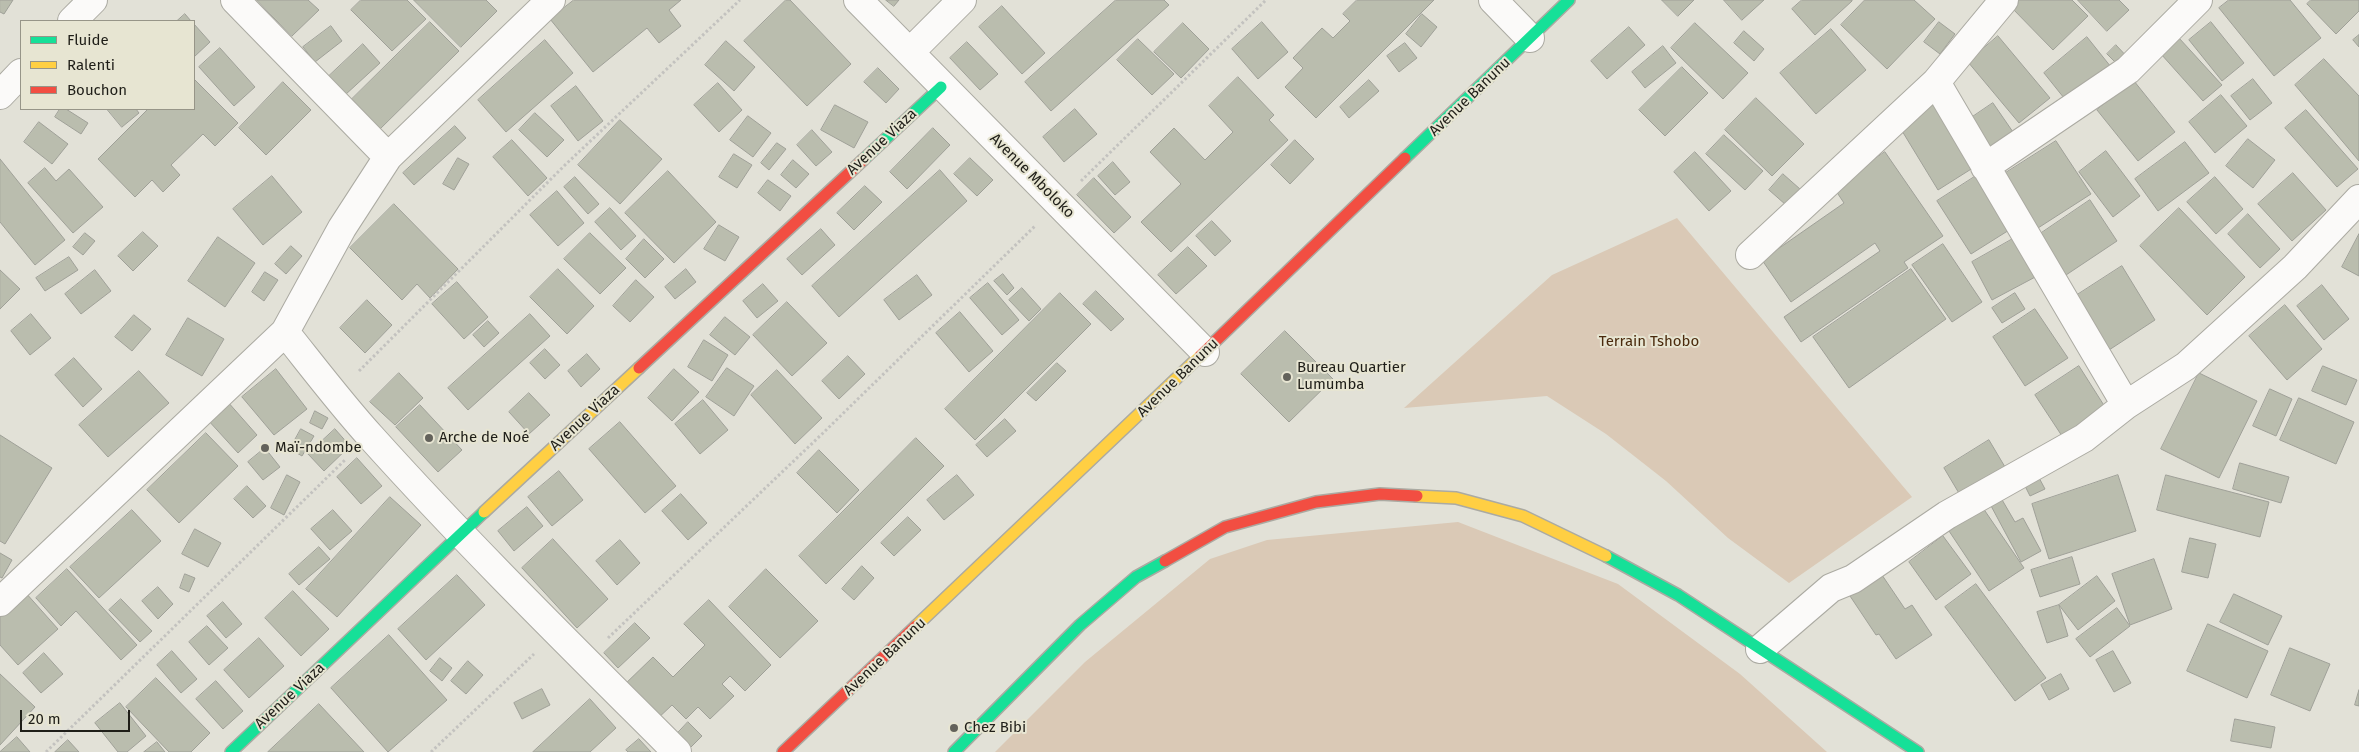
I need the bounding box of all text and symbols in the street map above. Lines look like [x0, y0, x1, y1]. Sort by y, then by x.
legend [20, 20, 195, 110]
text: Fluide [67, 31, 109, 49]
street label: Avenue Banunu [1426, 54, 1514, 140]
text: Ralenti [67, 56, 115, 74]
text: Bouchon [67, 81, 127, 99]
street label: Avenue Viaza [843, 105, 921, 179]
street label: Avenue Mboloko [986, 130, 1078, 222]
park label: Terrain Tshobo [1599, 333, 1699, 351]
street label: Avenue Banunu [1134, 335, 1222, 421]
place label: Bureau Quartier Lumumba [1297, 359, 1406, 394]
marker: Bureau Quartier Lumumba [1281, 371, 1293, 383]
street label: Avenue Viaza [546, 381, 624, 455]
place label: Arche de Noé [439, 429, 529, 447]
marker: Arche de Noé [423, 432, 435, 444]
place label: Maï-ndombe [275, 439, 362, 457]
marker: Maï-ndombe [259, 442, 271, 454]
street label: Avenue Banunu [840, 614, 930, 700]
street label: Avenue Viaza [251, 659, 329, 733]
scale bar [22, 700, 132, 732]
text: 20 m [28, 710, 61, 728]
place label: Chez Bibi [964, 719, 1026, 737]
marker: Chez Bibi [948, 722, 960, 734]

